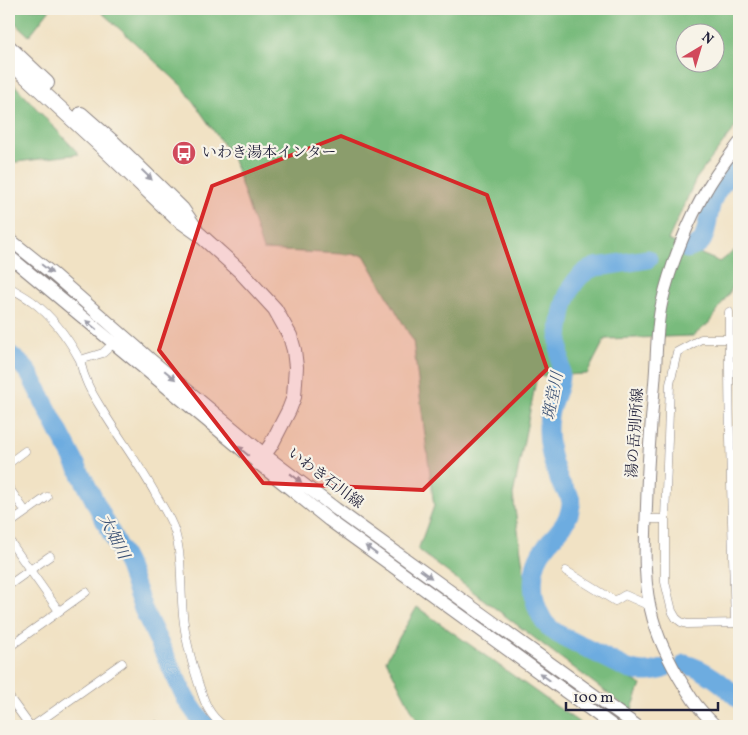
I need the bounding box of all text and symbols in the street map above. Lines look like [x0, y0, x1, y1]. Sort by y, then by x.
north arrow [676, 22, 726, 72]
text: N [697, 28, 717, 50]
bus stop icon: いわき湯本インター [171, 140, 197, 166]
place label: いわき湯本インター [202, 143, 336, 164]
one-way arrow [140, 169, 152, 181]
one-way arrow [40, 264, 53, 275]
one-way arrow [85, 319, 98, 330]
water label: 斑堂川 [539, 368, 570, 422]
one-way arrow [163, 370, 176, 381]
street label: 湯の岳別所線 [622, 387, 650, 479]
street label: いわき石川線 [283, 444, 367, 514]
one-way arrow [237, 445, 250, 456]
one-way arrow [289, 473, 303, 483]
water label: 大畑川 [92, 511, 135, 565]
one-way arrow [365, 545, 378, 556]
one-way arrow [420, 569, 433, 579]
one-way arrow [538, 672, 552, 682]
scale bar [566, 680, 718, 712]
text: 100 m [573, 688, 613, 709]

